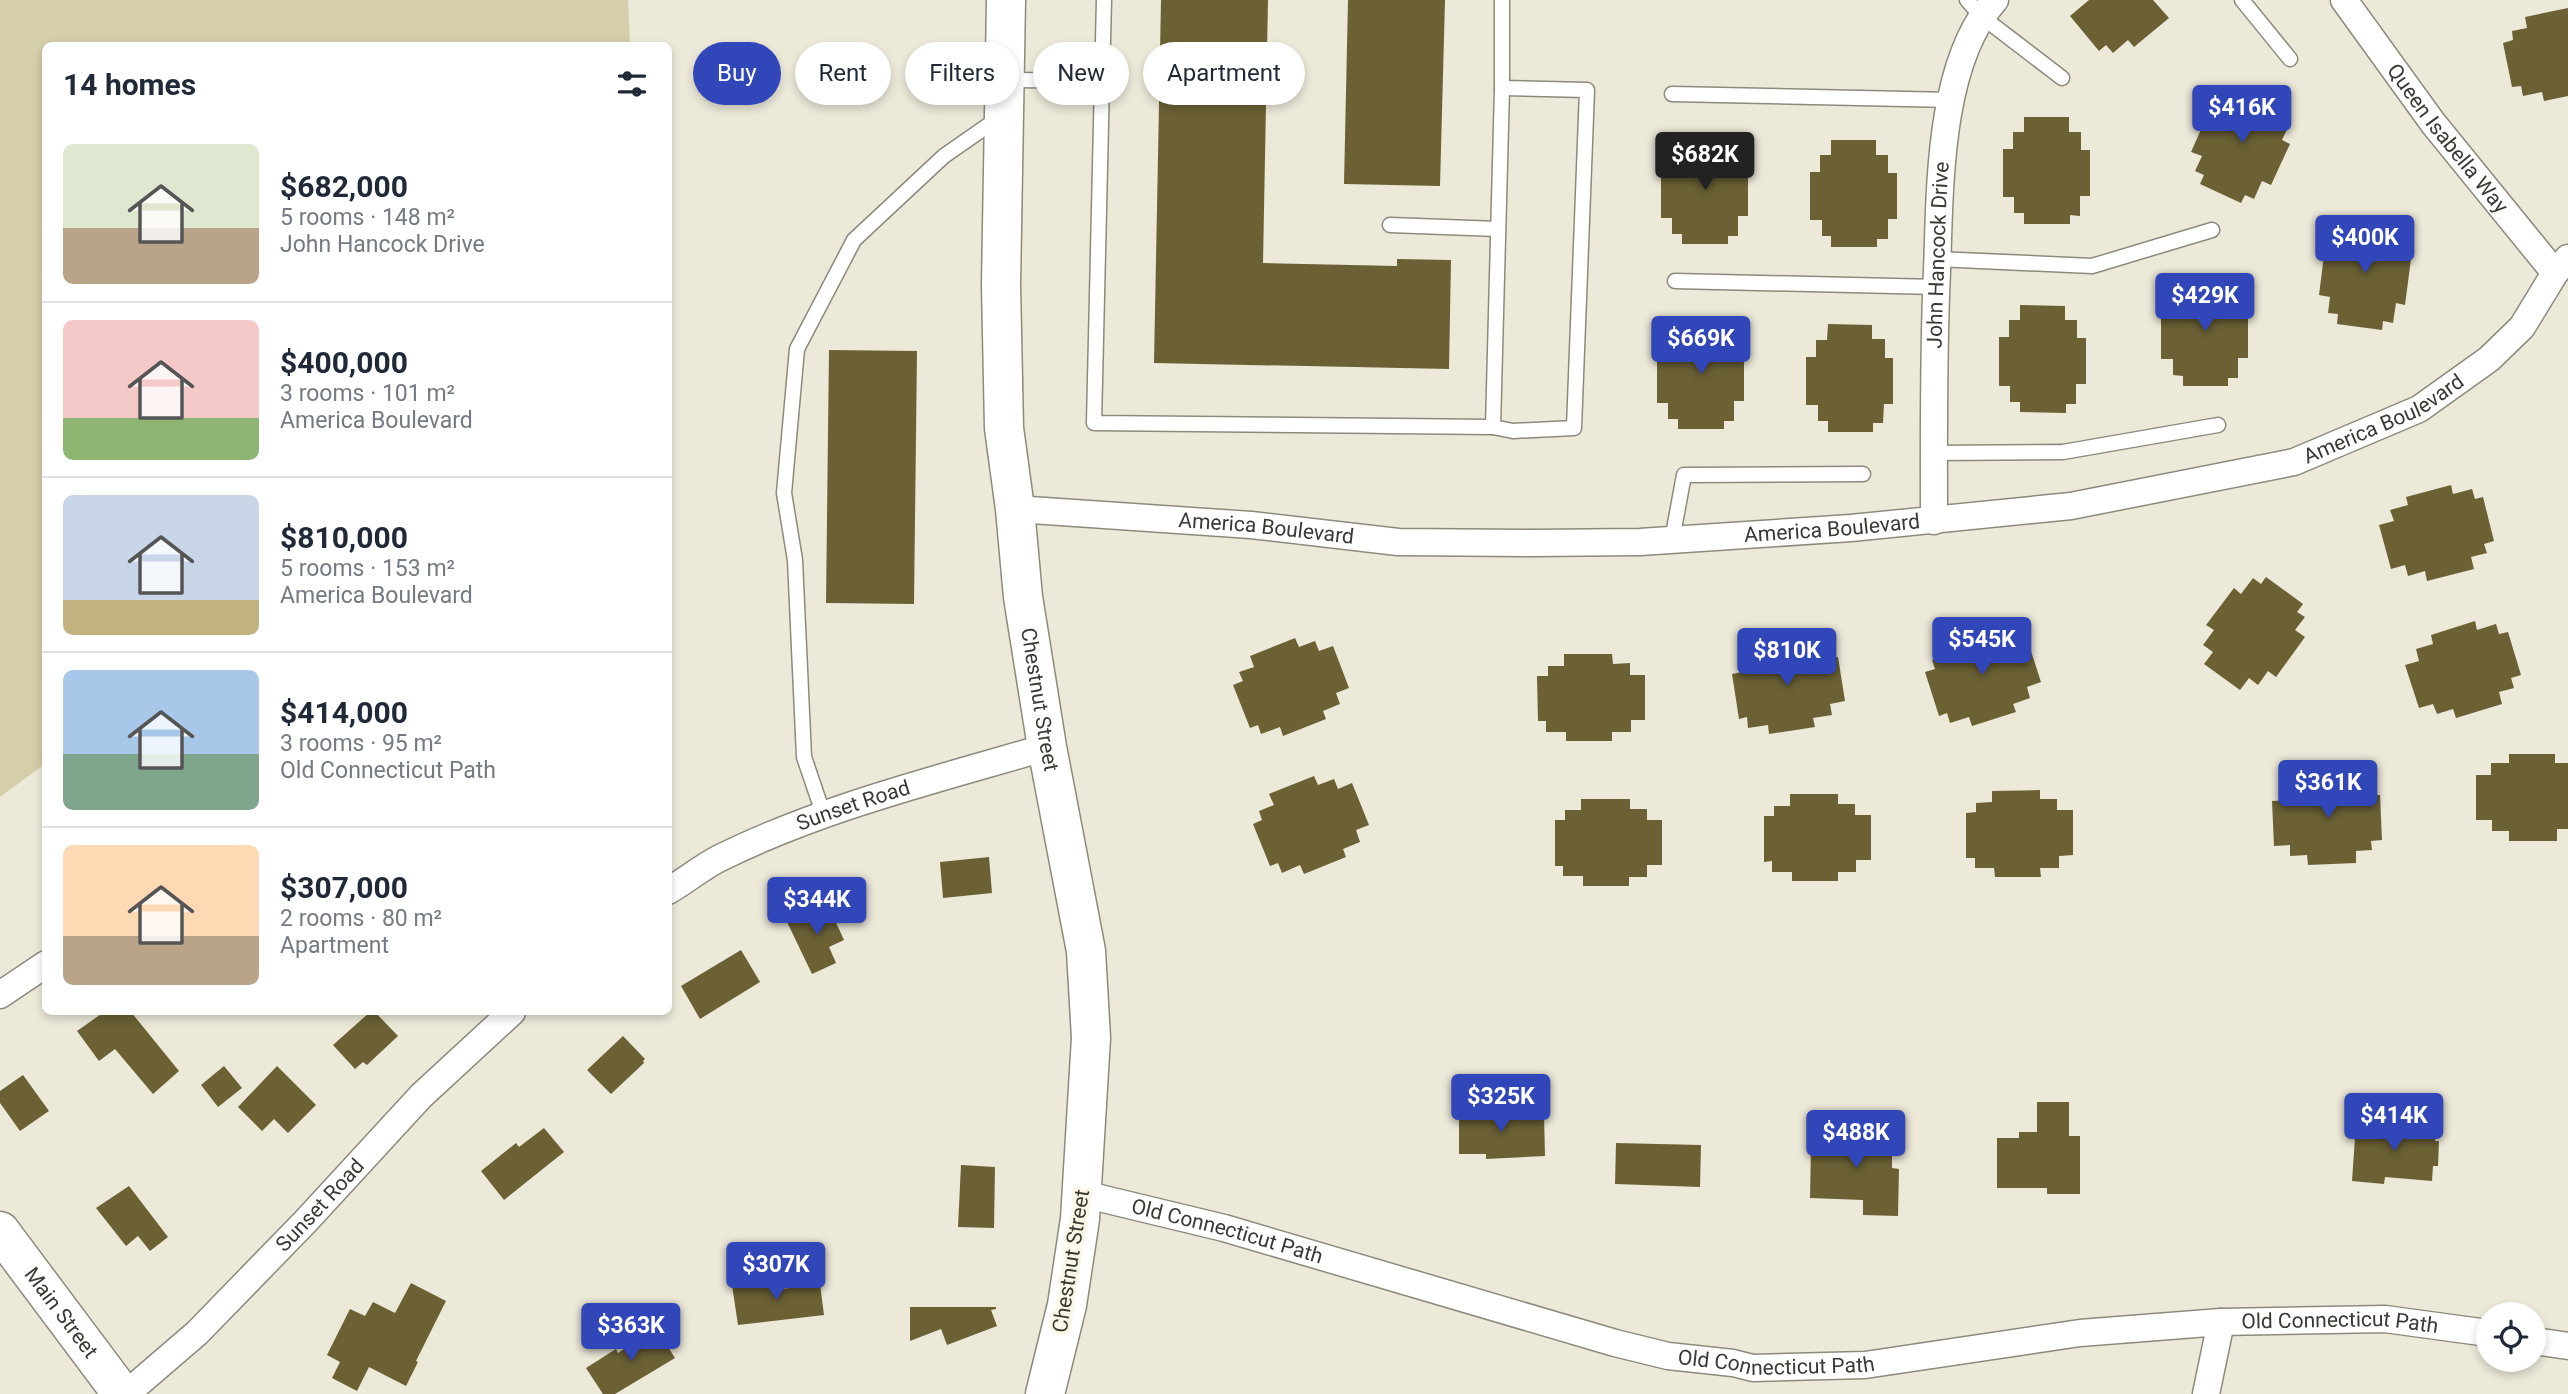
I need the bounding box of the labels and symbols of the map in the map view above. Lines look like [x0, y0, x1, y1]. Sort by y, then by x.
street label: Queen Isabella Way [2382, 59, 2513, 218]
pin: $416K [2193, 86, 2291, 145]
pin: $682K [1656, 132, 1754, 192]
street label: John Hancock Drive [1923, 161, 1954, 349]
pin: $400K [2316, 216, 2414, 275]
pin: $429K [2156, 274, 2254, 333]
pin: $669K [1652, 316, 1750, 376]
street label: America Boulevard [2300, 369, 2468, 469]
street label: America Boulevard [1178, 508, 1355, 549]
street label: America Boulevard [1743, 509, 1921, 547]
pin: $545K [1933, 618, 2031, 677]
street label: Chestnut Street [1016, 626, 1063, 773]
pin: $810K [1738, 628, 1836, 688]
pin: $361K [2279, 760, 2377, 820]
street label: Sunset Road [793, 775, 913, 836]
pin: $344K [768, 878, 866, 937]
pin: $325K [1452, 1074, 1550, 1134]
pin: $414K [2345, 1094, 2443, 1153]
pin: $488K [1807, 1110, 1905, 1170]
street label: Sunset Road [271, 1154, 369, 1256]
street label: Chestnut Street [1048, 1188, 1094, 1334]
street label: Old Connecticut Path [1129, 1194, 1326, 1268]
pin: $307K [727, 1242, 825, 1302]
street label: Main Street [19, 1263, 103, 1363]
pin: $363K [582, 1304, 680, 1363]
street label: Old Connecticut Path [2241, 1307, 2440, 1338]
street label: Old Connecticut Path [1677, 1345, 1876, 1380]

